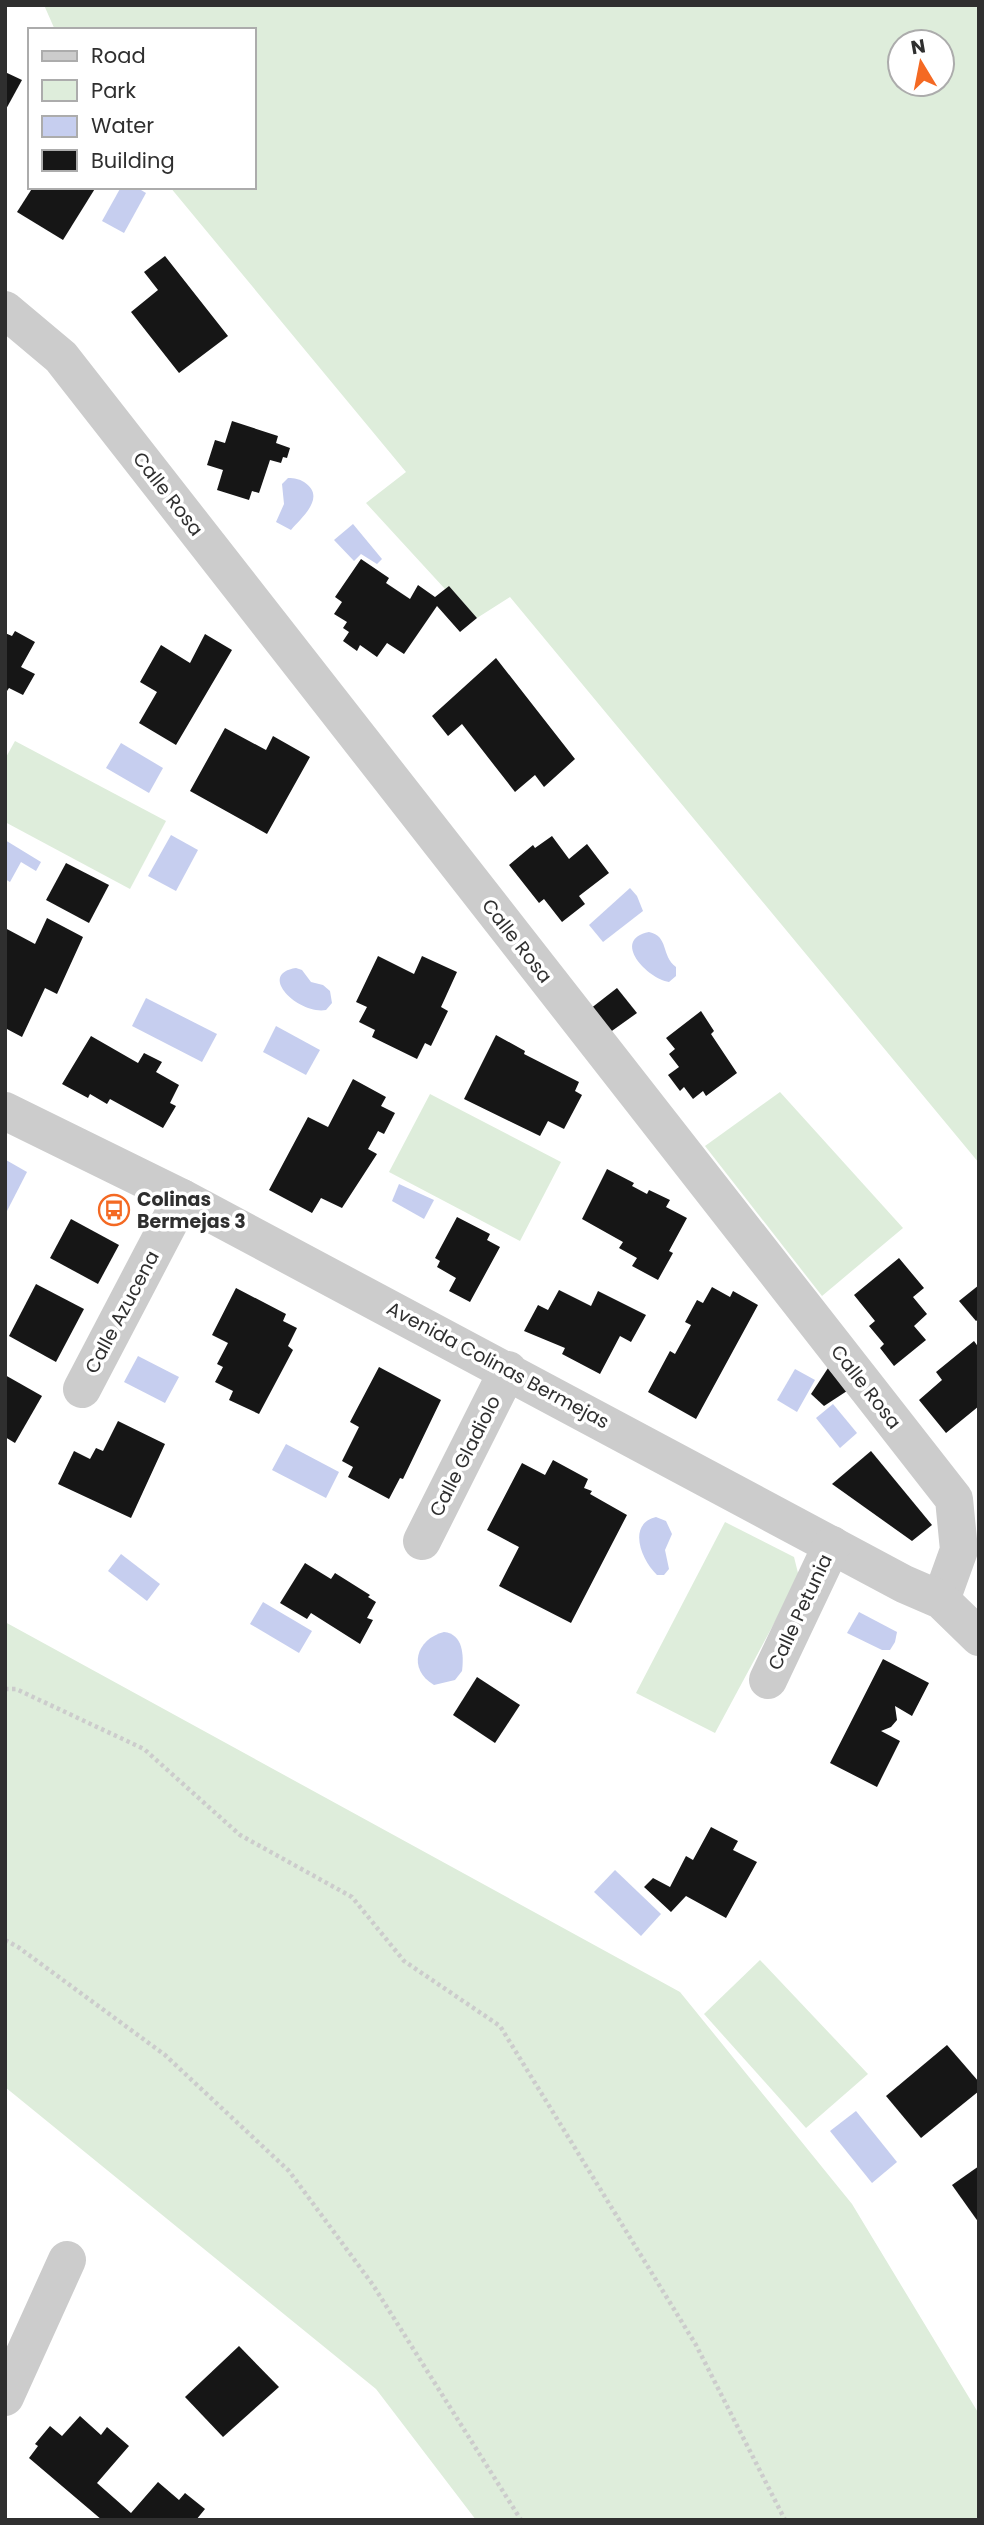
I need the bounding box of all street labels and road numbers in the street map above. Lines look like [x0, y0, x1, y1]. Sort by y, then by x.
street label: Calle Rosa [127, 446, 209, 542]
street label: Calle Rosa [476, 893, 558, 989]
street label: Calle Azucena [78, 1246, 166, 1378]
street label: Avenida Colinas Bermejas [382, 1295, 614, 1435]
street label: Calle Rosa [825, 1339, 907, 1435]
street label: Calle Gladiolo [423, 1391, 507, 1521]
street label: Calle Petunia [761, 1550, 839, 1674]

